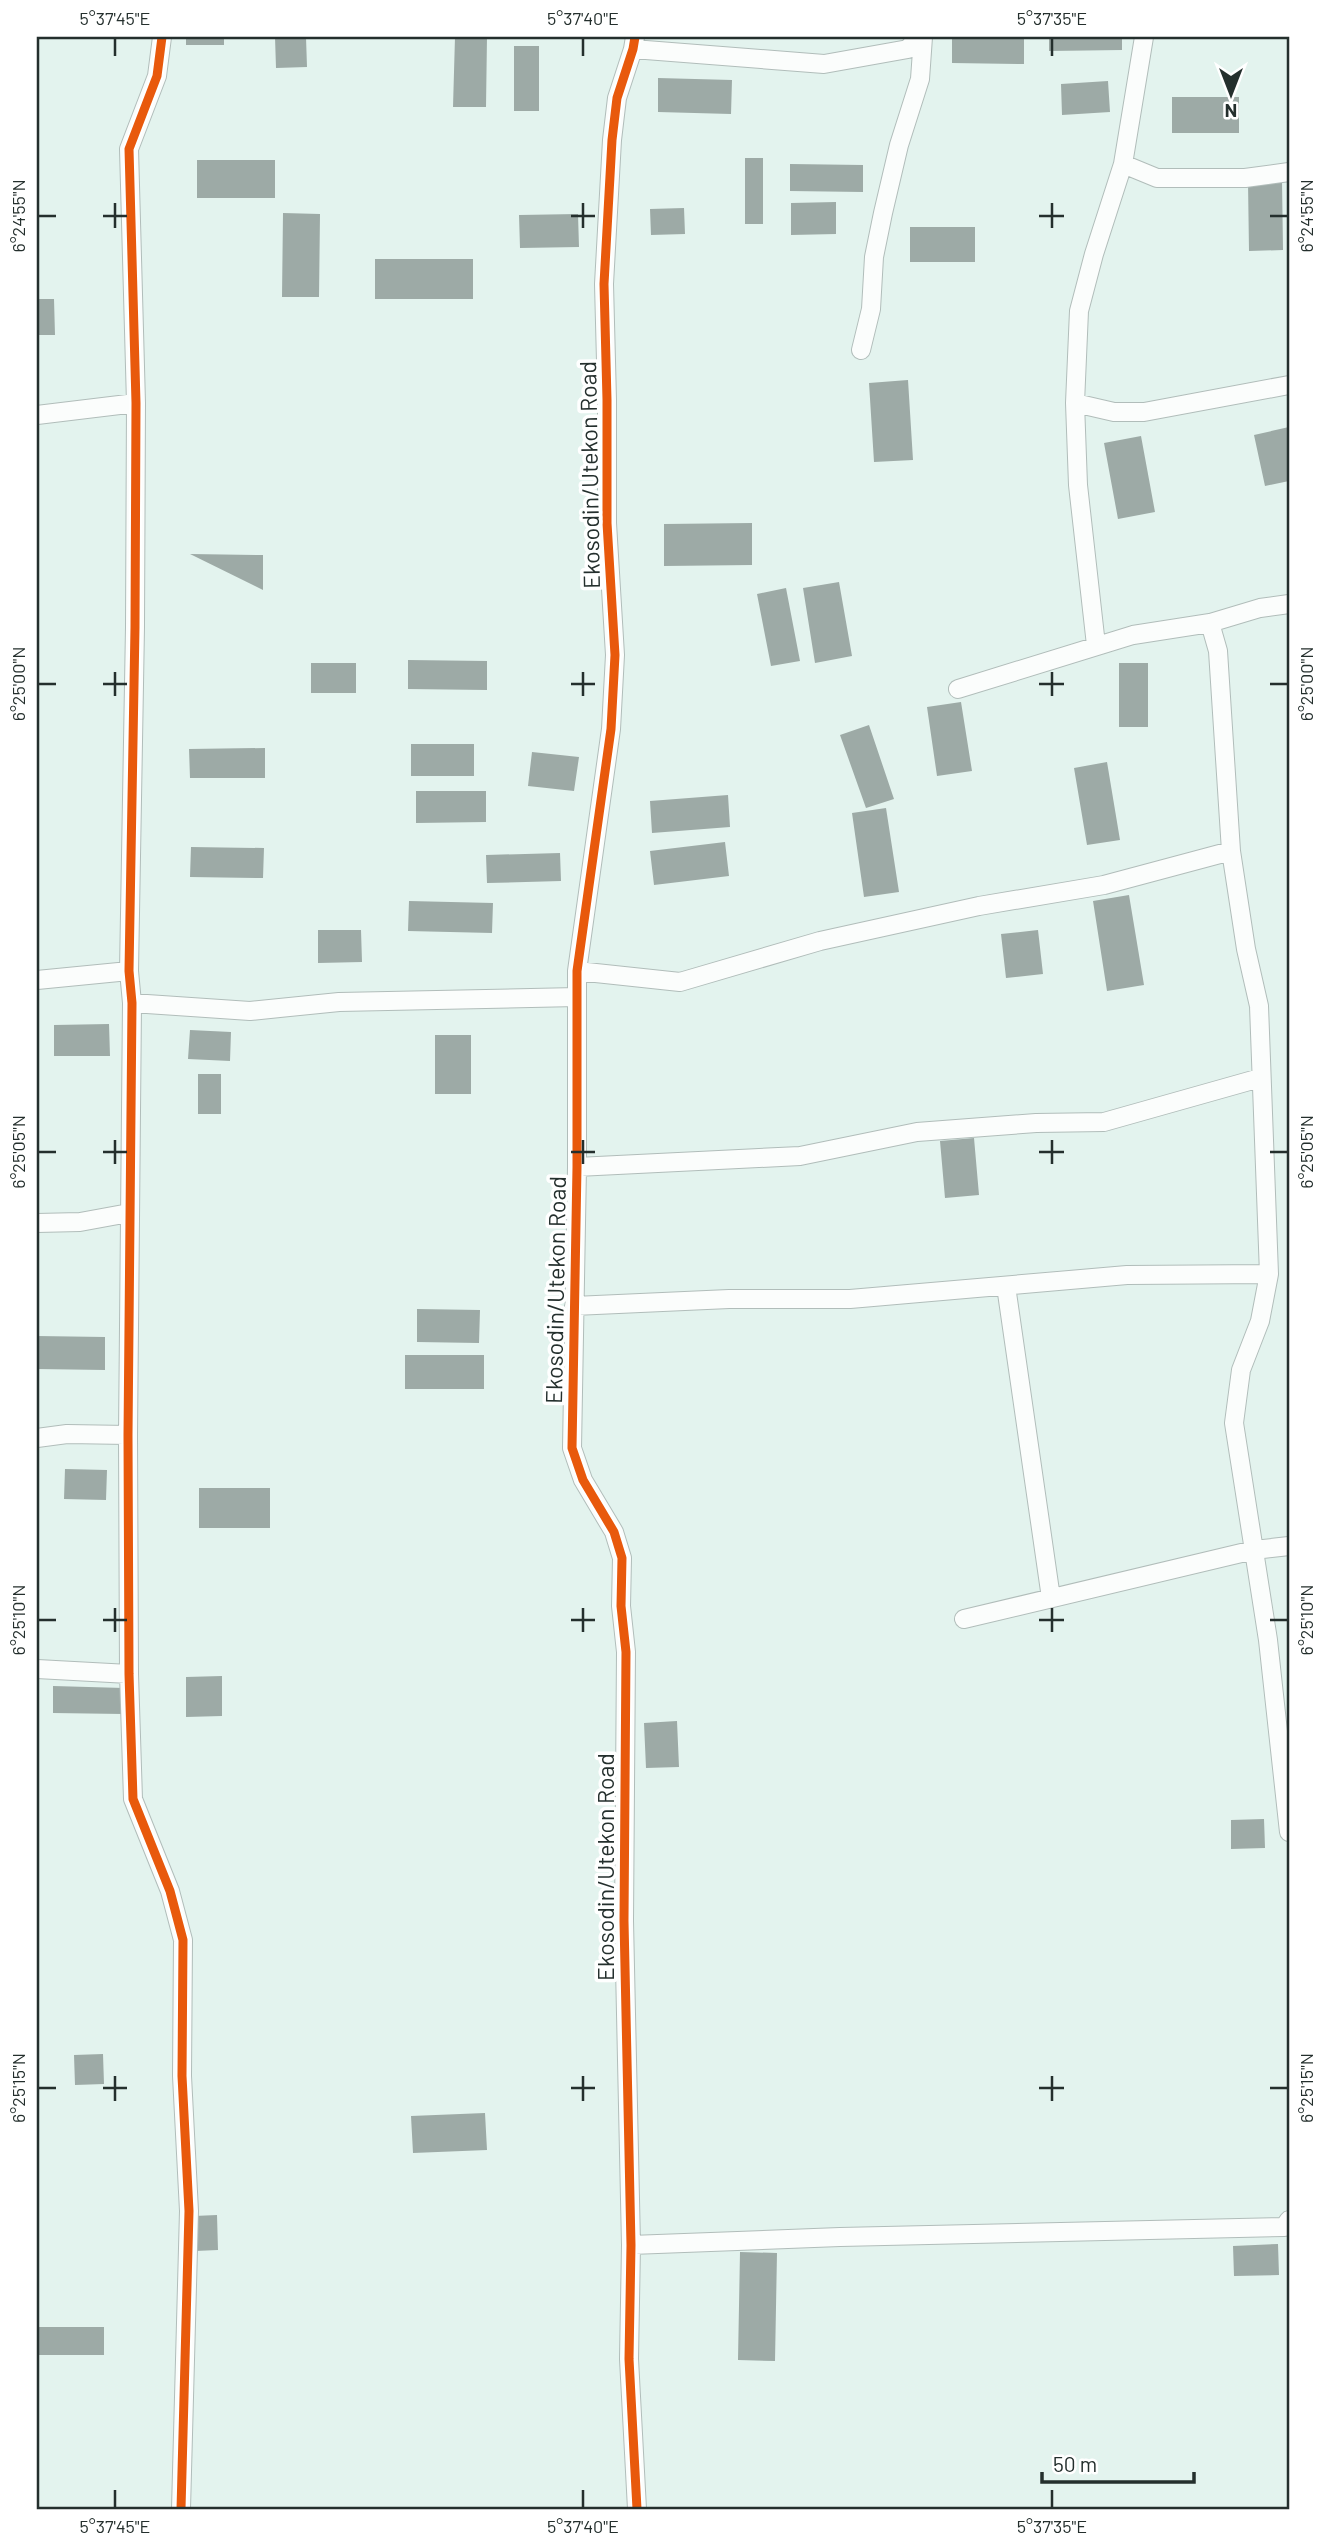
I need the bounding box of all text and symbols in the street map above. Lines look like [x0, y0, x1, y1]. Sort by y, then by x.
text: 5°37'45"E [80, 7, 150, 29]
text: 5°37'40"E [547, 7, 619, 29]
text: 5°37'35"E [1017, 7, 1087, 29]
north arrow [1196, 60, 1266, 130]
text: N [1225, 100, 1237, 123]
text: 6°24'55"N [7, 179, 29, 253]
text: 6°24'55"N [1295, 179, 1317, 253]
street label: Ekosodin/Utekon Road [573, 361, 605, 589]
text: 6°25'00"N [7, 647, 29, 721]
text: 6°25'00"N [1295, 647, 1317, 721]
text: 6°25'05"N [7, 1115, 29, 1189]
text: 6°25'05"N [1295, 1115, 1317, 1189]
street label: Ekosodin/Utekon Road [539, 1176, 571, 1404]
text: 6°25'10"N [7, 1585, 29, 1655]
text: 6°25'10"N [1295, 1585, 1317, 1655]
street label: Ekosodin/Utekon Road [591, 1753, 619, 1981]
text: 6°25'15"N [7, 2053, 29, 2123]
text: 6°25'15"N [1295, 2053, 1317, 2123]
scale bar [1042, 2441, 1195, 2485]
text: 50 m [1053, 2451, 1097, 2476]
text: 5°37'45"E [80, 2515, 150, 2537]
text: 5°37'40"E [547, 2515, 619, 2537]
text: 5°37'35"E [1017, 2515, 1087, 2537]

